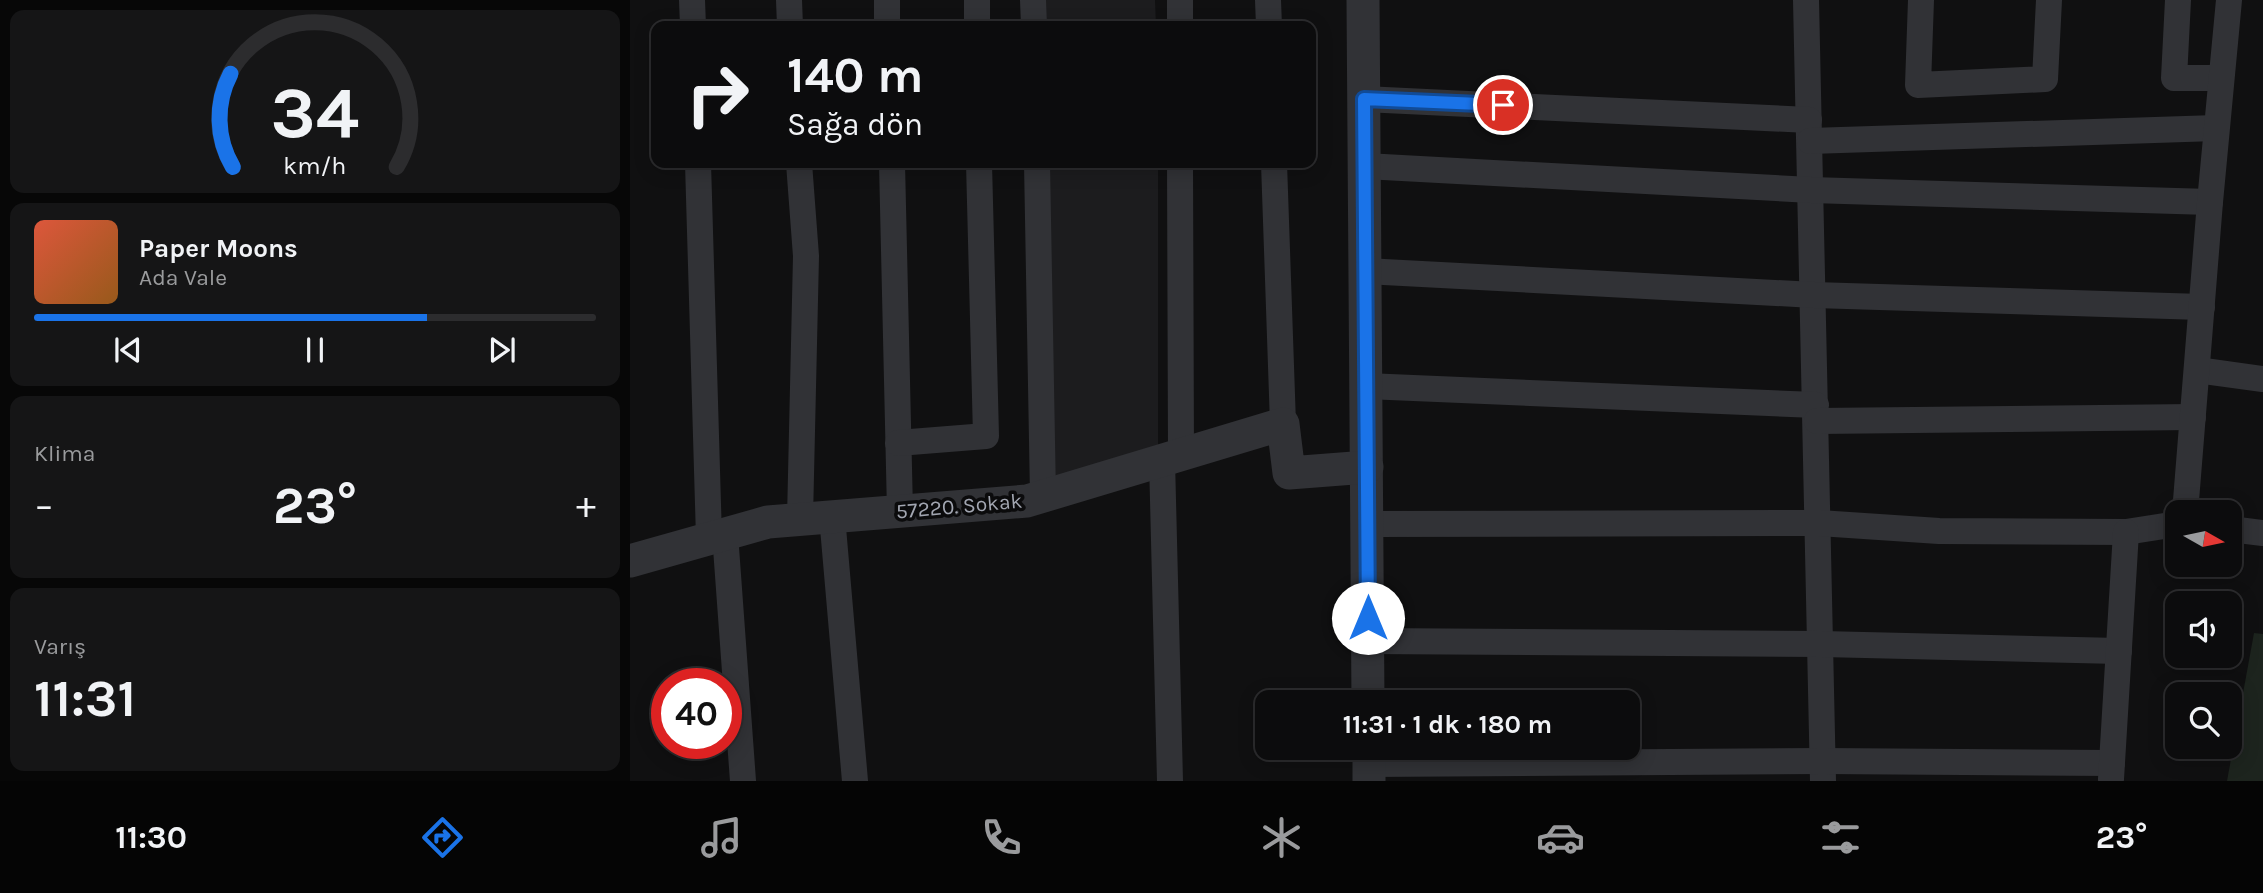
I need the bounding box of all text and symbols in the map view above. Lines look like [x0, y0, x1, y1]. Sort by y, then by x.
text: 140 m [787, 47, 924, 104]
icon: right [672, 49, 763, 140]
text: 34 [271, 71, 359, 156]
pin [1473, 75, 1533, 135]
icon: arrive [1484, 86, 1522, 124]
text: Sağa dön [787, 106, 923, 143]
text: km/h [283, 151, 347, 180]
text: Paper Moons [139, 233, 298, 264]
text: Ada Vale [139, 264, 227, 291]
icon: previous [109, 331, 147, 369]
icon: pause [296, 331, 334, 369]
icon: next [483, 331, 521, 369]
text: Klima [34, 440, 95, 467]
text: 23° [273, 475, 357, 536]
text: − [34, 483, 54, 528]
text: + [576, 483, 596, 528]
street label: 57220. Sokak [895, 489, 1023, 523]
north arrow [2165, 500, 2242, 578]
map controls [2165, 500, 2242, 759]
position arrow [1331, 581, 1405, 655]
button: sound [2165, 591, 2242, 668]
text: Varış [34, 633, 86, 660]
text: 11:31 [34, 668, 136, 729]
speed limit sign: 40 [651, 668, 742, 759]
button: search [2165, 682, 2242, 759]
text: 11:31 · 1 dk · 180 m [1343, 709, 1552, 740]
icon: directions [418, 813, 467, 862]
icon: music [697, 813, 746, 862]
icon: phone [977, 813, 1026, 862]
icon: climate [1257, 813, 1306, 862]
icon: car [1536, 813, 1585, 862]
icon: filters [1816, 813, 1865, 862]
text: 11:30 [115, 819, 187, 856]
text: 23° [2096, 819, 2148, 856]

